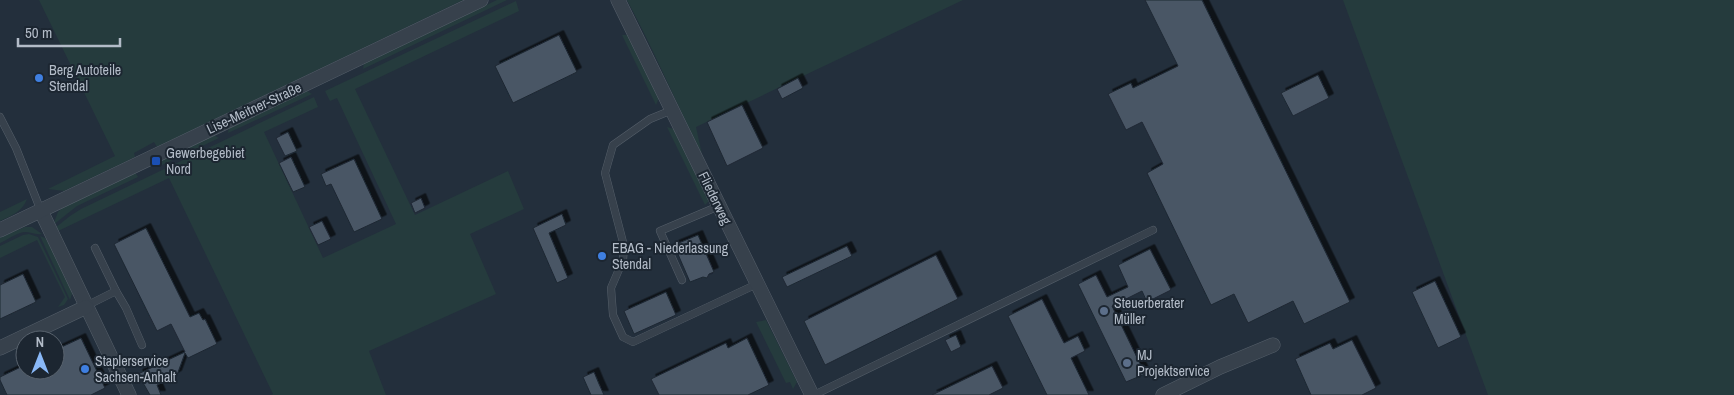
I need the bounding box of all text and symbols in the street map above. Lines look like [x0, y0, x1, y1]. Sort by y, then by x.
scale bar [18, 15, 120, 47]
text: 50 m [25, 22, 52, 43]
place label: Berg Autoteile Stendal [49, 61, 121, 95]
marker: Berg Autoteile Stendal [33, 72, 45, 84]
street label: Lise-Meitner-Straße [204, 78, 304, 138]
place label: Gewerbegebiet Nord [166, 144, 245, 178]
marker: Gewerbegebiet Nord [150, 155, 162, 167]
street label: Fliederweg [694, 169, 736, 228]
place label: EBAG - Niederlassung Stendal [612, 239, 729, 273]
marker: EBAG - Niederlassung Stendal [596, 250, 608, 262]
place label: Steuerberater Müller [1114, 294, 1184, 328]
marker: Steuerberater Müller [1098, 305, 1110, 317]
north arrow [15, 330, 65, 380]
text: N [36, 333, 44, 351]
place label: MJ Projektservice [1137, 346, 1210, 380]
place label: Staplerservice Sachsen-Anhalt [95, 352, 176, 386]
marker: MJ Projektservice [1121, 357, 1133, 369]
marker: Staplerservice Sachsen-Anhalt [79, 363, 91, 375]

